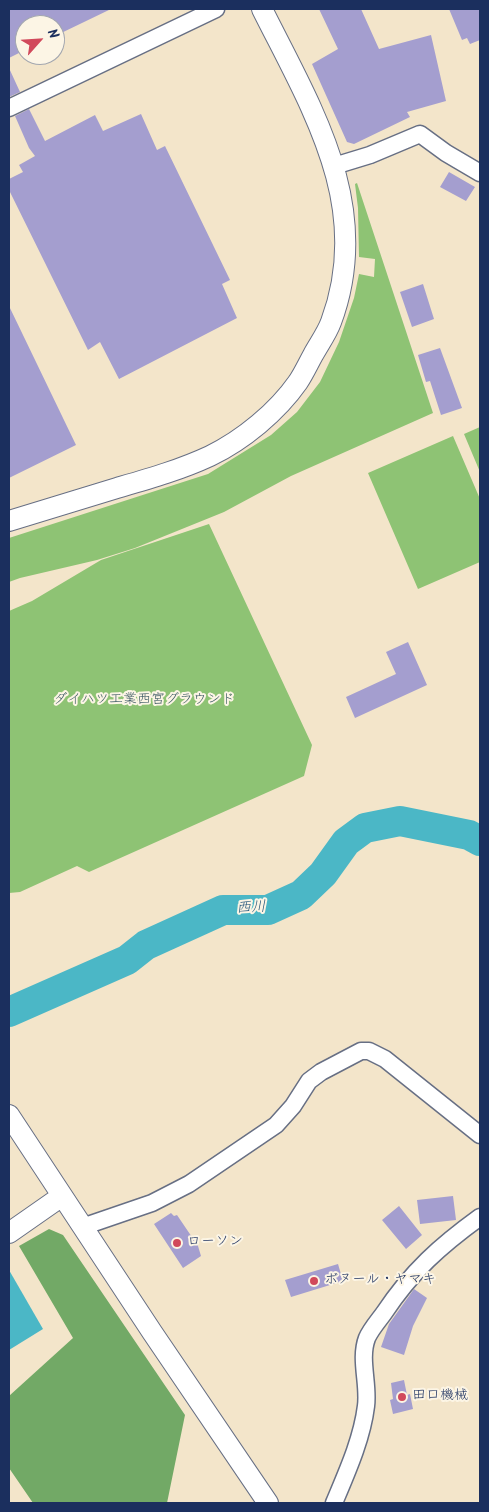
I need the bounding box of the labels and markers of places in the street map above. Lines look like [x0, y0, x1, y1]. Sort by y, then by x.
place label: ローソン [187, 1235, 243, 1251]
marker: ローソン [171, 1237, 183, 1249]
place label: ボヌール・ヤマキ [324, 1273, 436, 1289]
marker: ボヌール・ヤマキ [308, 1275, 320, 1287]
place label: 田口機械 [412, 1389, 468, 1405]
marker: 田口機械 [396, 1391, 408, 1403]

